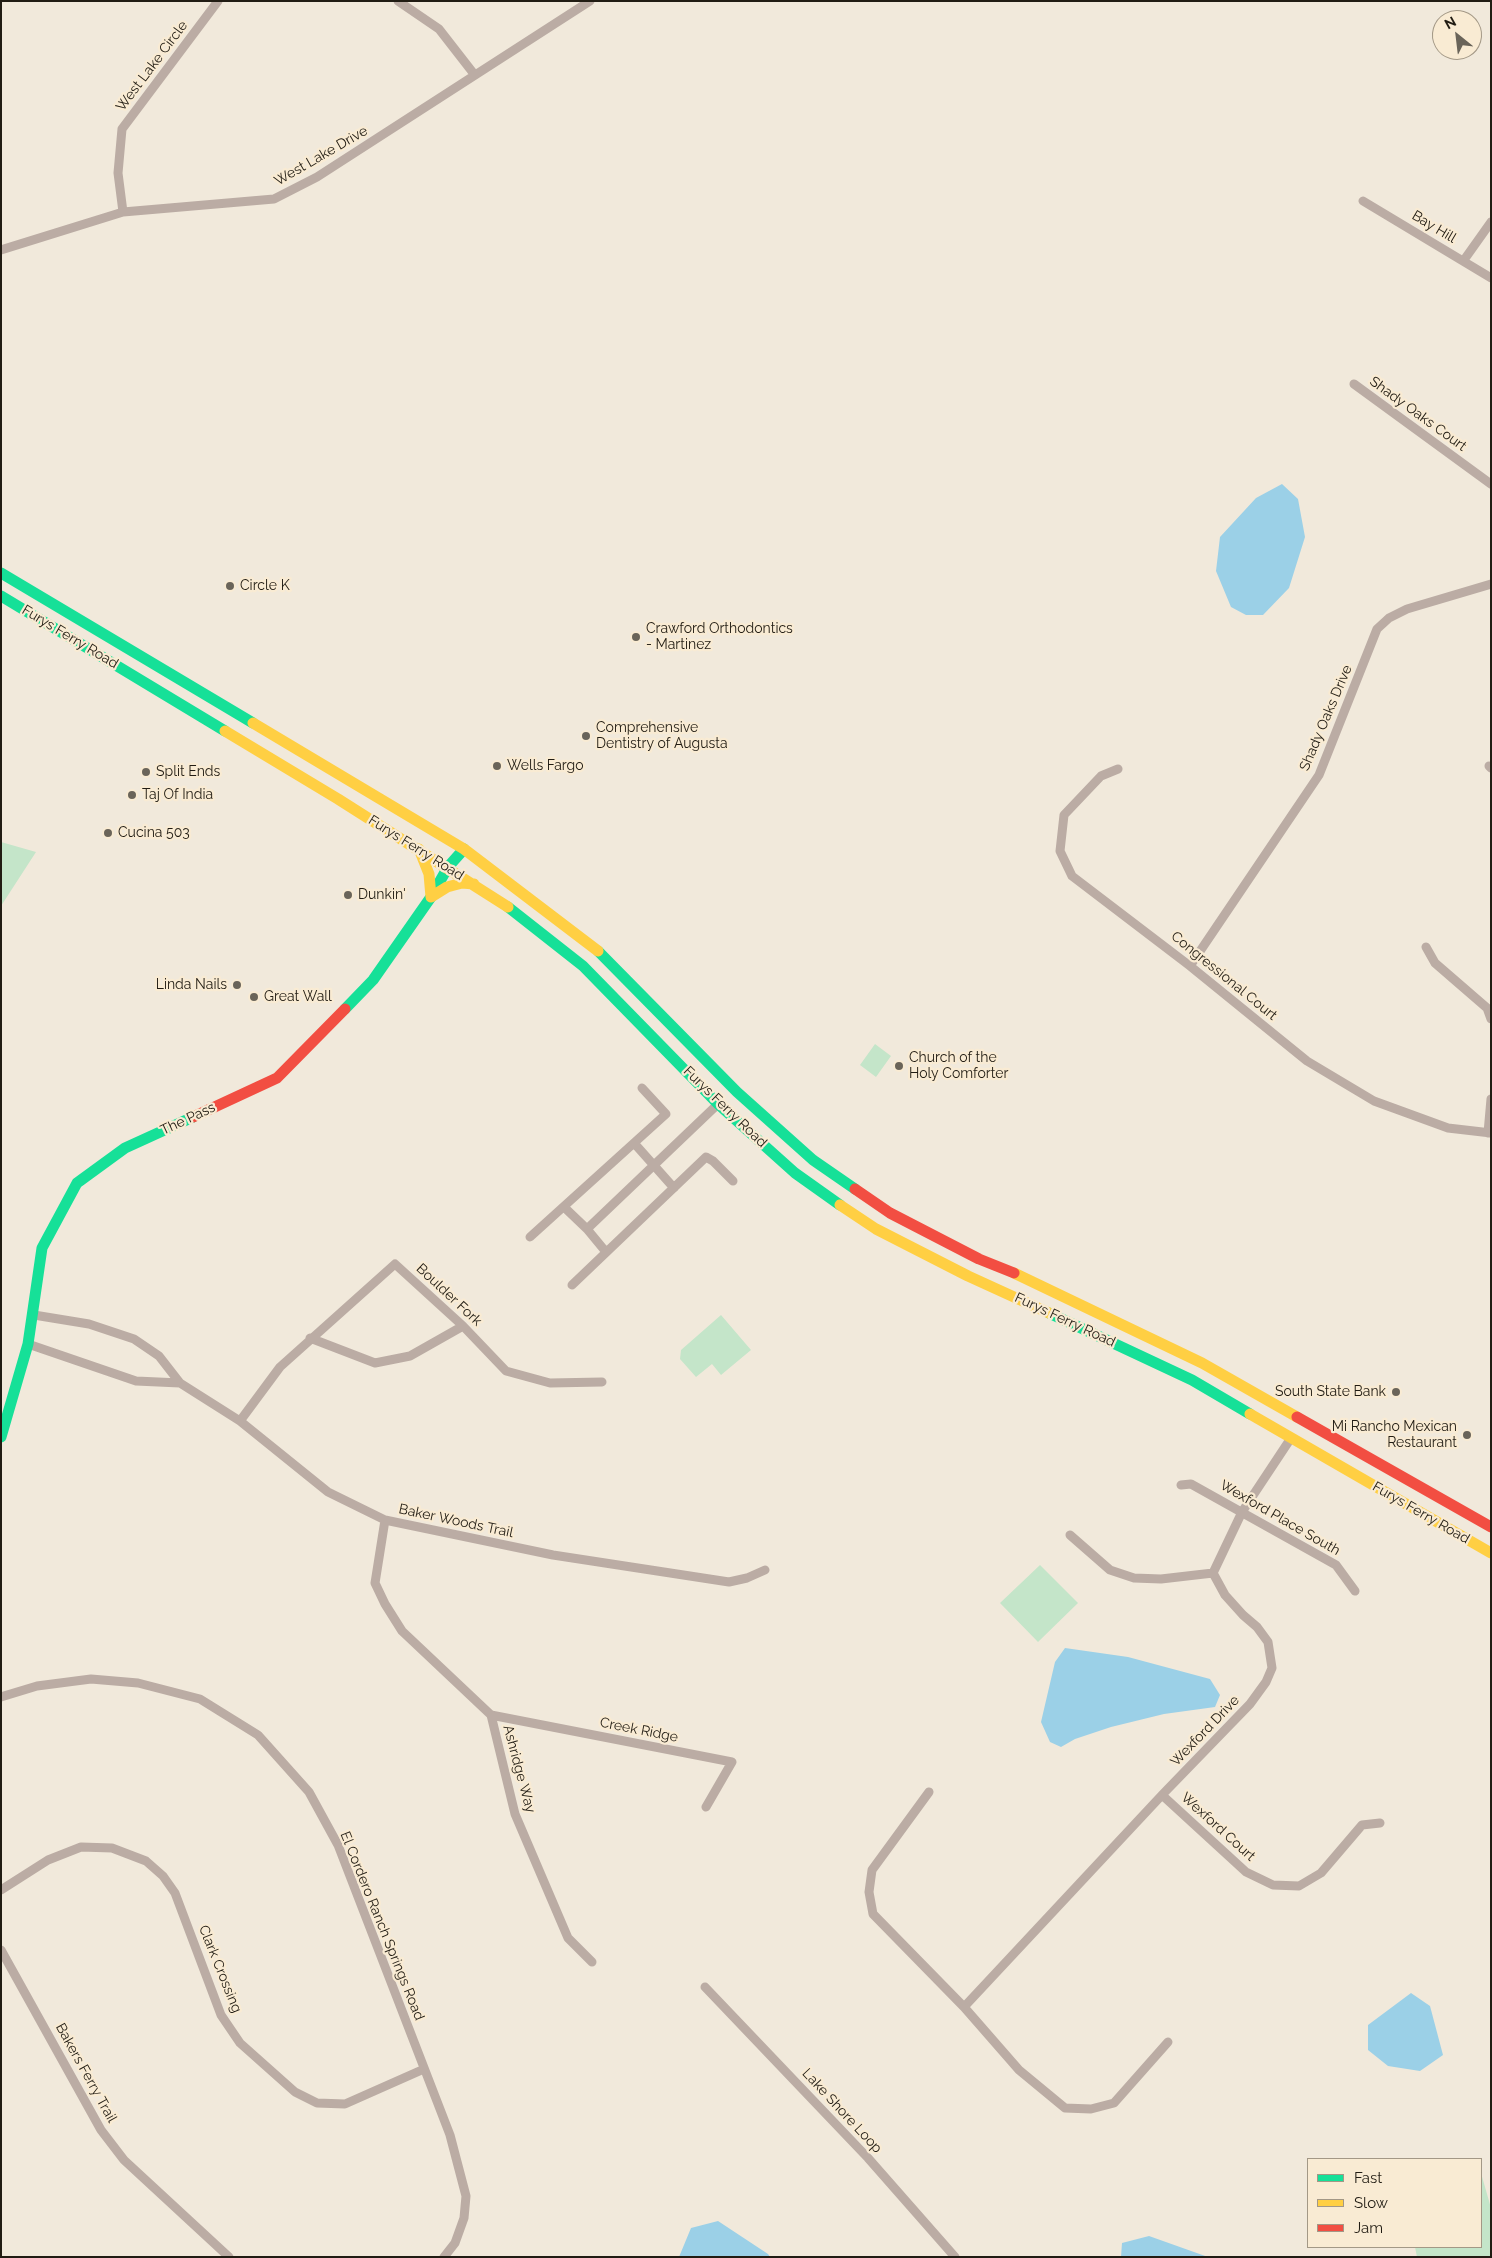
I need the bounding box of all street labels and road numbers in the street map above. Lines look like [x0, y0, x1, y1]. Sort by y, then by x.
street label: West Lake Circle [113, 18, 191, 114]
street label: West Lake Drive [271, 122, 371, 190]
street label: Bay Hill [1409, 207, 1459, 247]
street label: Shady Oaks Court [1366, 373, 1470, 455]
street label: Furys Ferry Road [19, 602, 121, 672]
street label: Shady Oaks Drive [1296, 663, 1356, 773]
street label: Furys Ferry Road [365, 812, 467, 884]
street label: Congressional Court [1168, 928, 1280, 1024]
street label: Furys Ferry Road [680, 1063, 770, 1151]
street label: The Pass [158, 1099, 218, 1139]
street label: Boulder Fork [413, 1260, 485, 1330]
street label: Furys Ferry Road [1012, 1289, 1118, 1351]
street label: Wexford Place South [1217, 1477, 1343, 1559]
street label: Furys Ferry Road [1369, 1478, 1473, 1548]
street label: Baker Woods Trail [397, 1501, 515, 1541]
street label: Wexford Drive [1167, 1692, 1243, 1770]
street label: Creek Ridge [598, 1714, 680, 1746]
street label: Ashridge Way [499, 1723, 539, 1815]
street label: Wexford Court [1177, 1789, 1259, 1865]
street label: El Cordero Ranch Springs Road [336, 1829, 428, 2023]
street label: Clark Crossing [195, 1923, 245, 2015]
street label: Bakers Ferry Trail [52, 2020, 120, 2126]
street label: Lake Shore Loop [799, 2065, 885, 2157]

